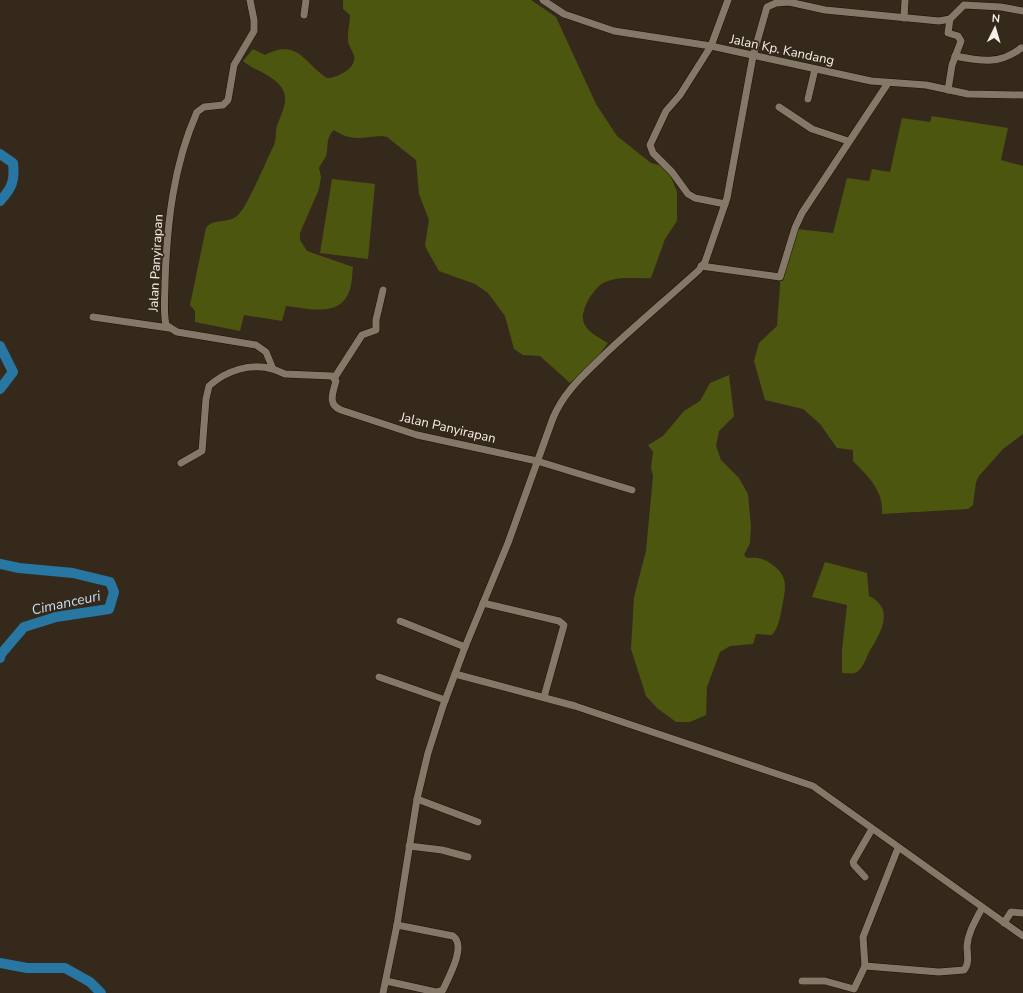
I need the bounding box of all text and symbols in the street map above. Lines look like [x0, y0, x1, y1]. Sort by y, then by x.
north arrow [975, 8, 1015, 48]
text: N [991, 11, 1001, 26]
street label: Jalan Kp. Kandang [727, 30, 836, 70]
street label: Jalan Panyirapan [144, 214, 168, 313]
street label: Jalan Panyirapan [397, 408, 498, 448]
water label: Cimanceuri [30, 586, 103, 620]

